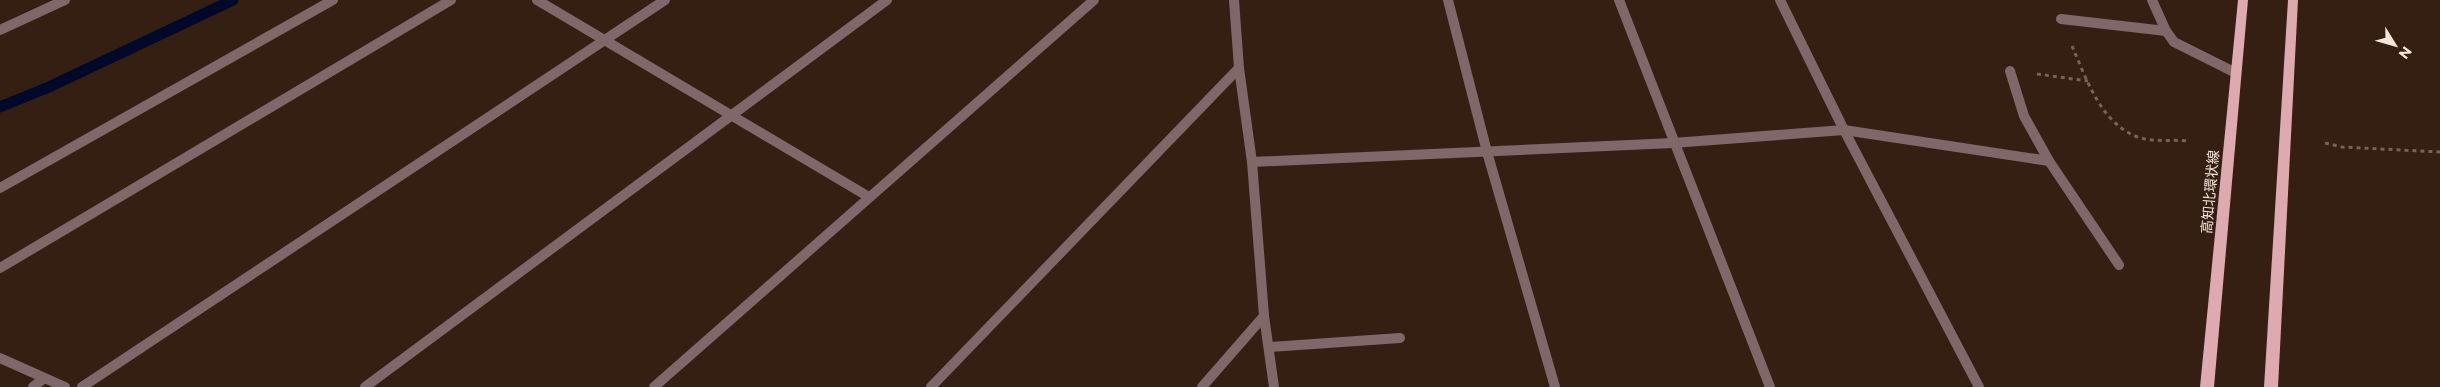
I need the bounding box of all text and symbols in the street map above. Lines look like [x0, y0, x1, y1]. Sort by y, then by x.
north arrow [2370, 20, 2420, 70]
text: N [2395, 43, 2416, 63]
street label: 高知北環状線 [2197, 149, 2223, 235]

